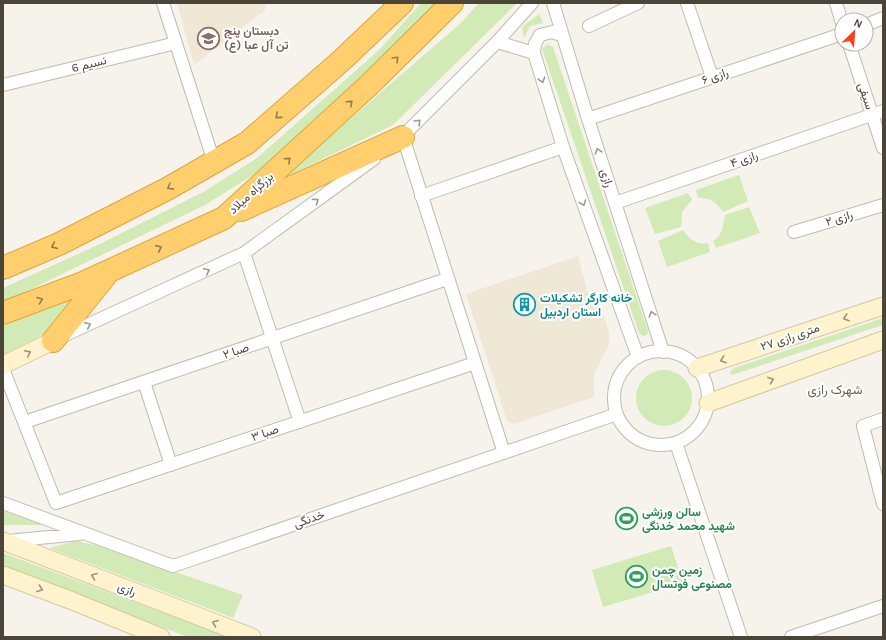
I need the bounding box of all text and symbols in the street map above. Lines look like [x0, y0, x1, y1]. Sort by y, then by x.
north arrow [834, 12, 874, 52]
text: N [852, 16, 864, 31]
place label: دبستان پنج تن آل عبا (ع) [224, 24, 289, 53]
school or university icon: دبستان پنج تن آل عبا (ع) [195, 25, 221, 51]
street label: نسیم 6 [70, 53, 108, 76]
one-way arrow [391, 56, 399, 64]
street label: رازی ۶ [700, 65, 731, 88]
one-way arrow [537, 76, 546, 83]
street label: سیفی [854, 81, 877, 112]
one-way arrow [345, 100, 353, 108]
one-way arrow [275, 111, 283, 118]
one-way arrow [413, 119, 421, 127]
one-way arrow [594, 148, 603, 155]
street label: رازی ۴ [728, 148, 760, 171]
one-way arrow [283, 158, 290, 165]
street label: رازی [597, 167, 617, 189]
street label: بزرگراه میلاد [226, 169, 277, 217]
one-way arrow [167, 183, 174, 190]
one-way arrow [311, 199, 318, 206]
one-way arrow [579, 200, 587, 207]
street label: رازی ۲ [824, 207, 855, 230]
one-way arrow [51, 241, 59, 249]
one-way arrow [154, 245, 162, 253]
one-way arrow [203, 267, 210, 275]
place label: خانه کارگر تشکیلات استان اردبیل [540, 291, 632, 320]
building icon: خانه کارگر تشکیلات استان اردبیل [511, 292, 537, 318]
one-way arrow [36, 296, 43, 304]
one-way arrow [648, 311, 657, 318]
one-way arrow [843, 313, 850, 322]
street label: ۲۷ متری رازی [759, 320, 822, 355]
one-way arrow [84, 322, 92, 330]
street label: صبا ۲ [221, 340, 251, 362]
one-way arrow [24, 350, 31, 358]
one-way arrow [719, 355, 726, 363]
one-way arrow [768, 377, 775, 385]
district label: شهرک رازی [807, 382, 863, 398]
street label: صبا ۳ [249, 422, 281, 444]
place label: سالن ورزشی شهید محمد خدنگی [642, 505, 735, 534]
sports icon: سالن ورزشی شهید محمد خدنگی [613, 506, 639, 532]
street label: خدنگی [292, 507, 327, 532]
place label: زمین چمن مصنوعی فوتسال [652, 563, 732, 592]
sports icon: زمین چمن مصنوعی فوتسال [624, 564, 650, 590]
one-way arrow [91, 573, 99, 581]
street label: رازی [115, 579, 138, 600]
one-way arrow [36, 584, 43, 592]
one-way arrow [212, 620, 219, 628]

